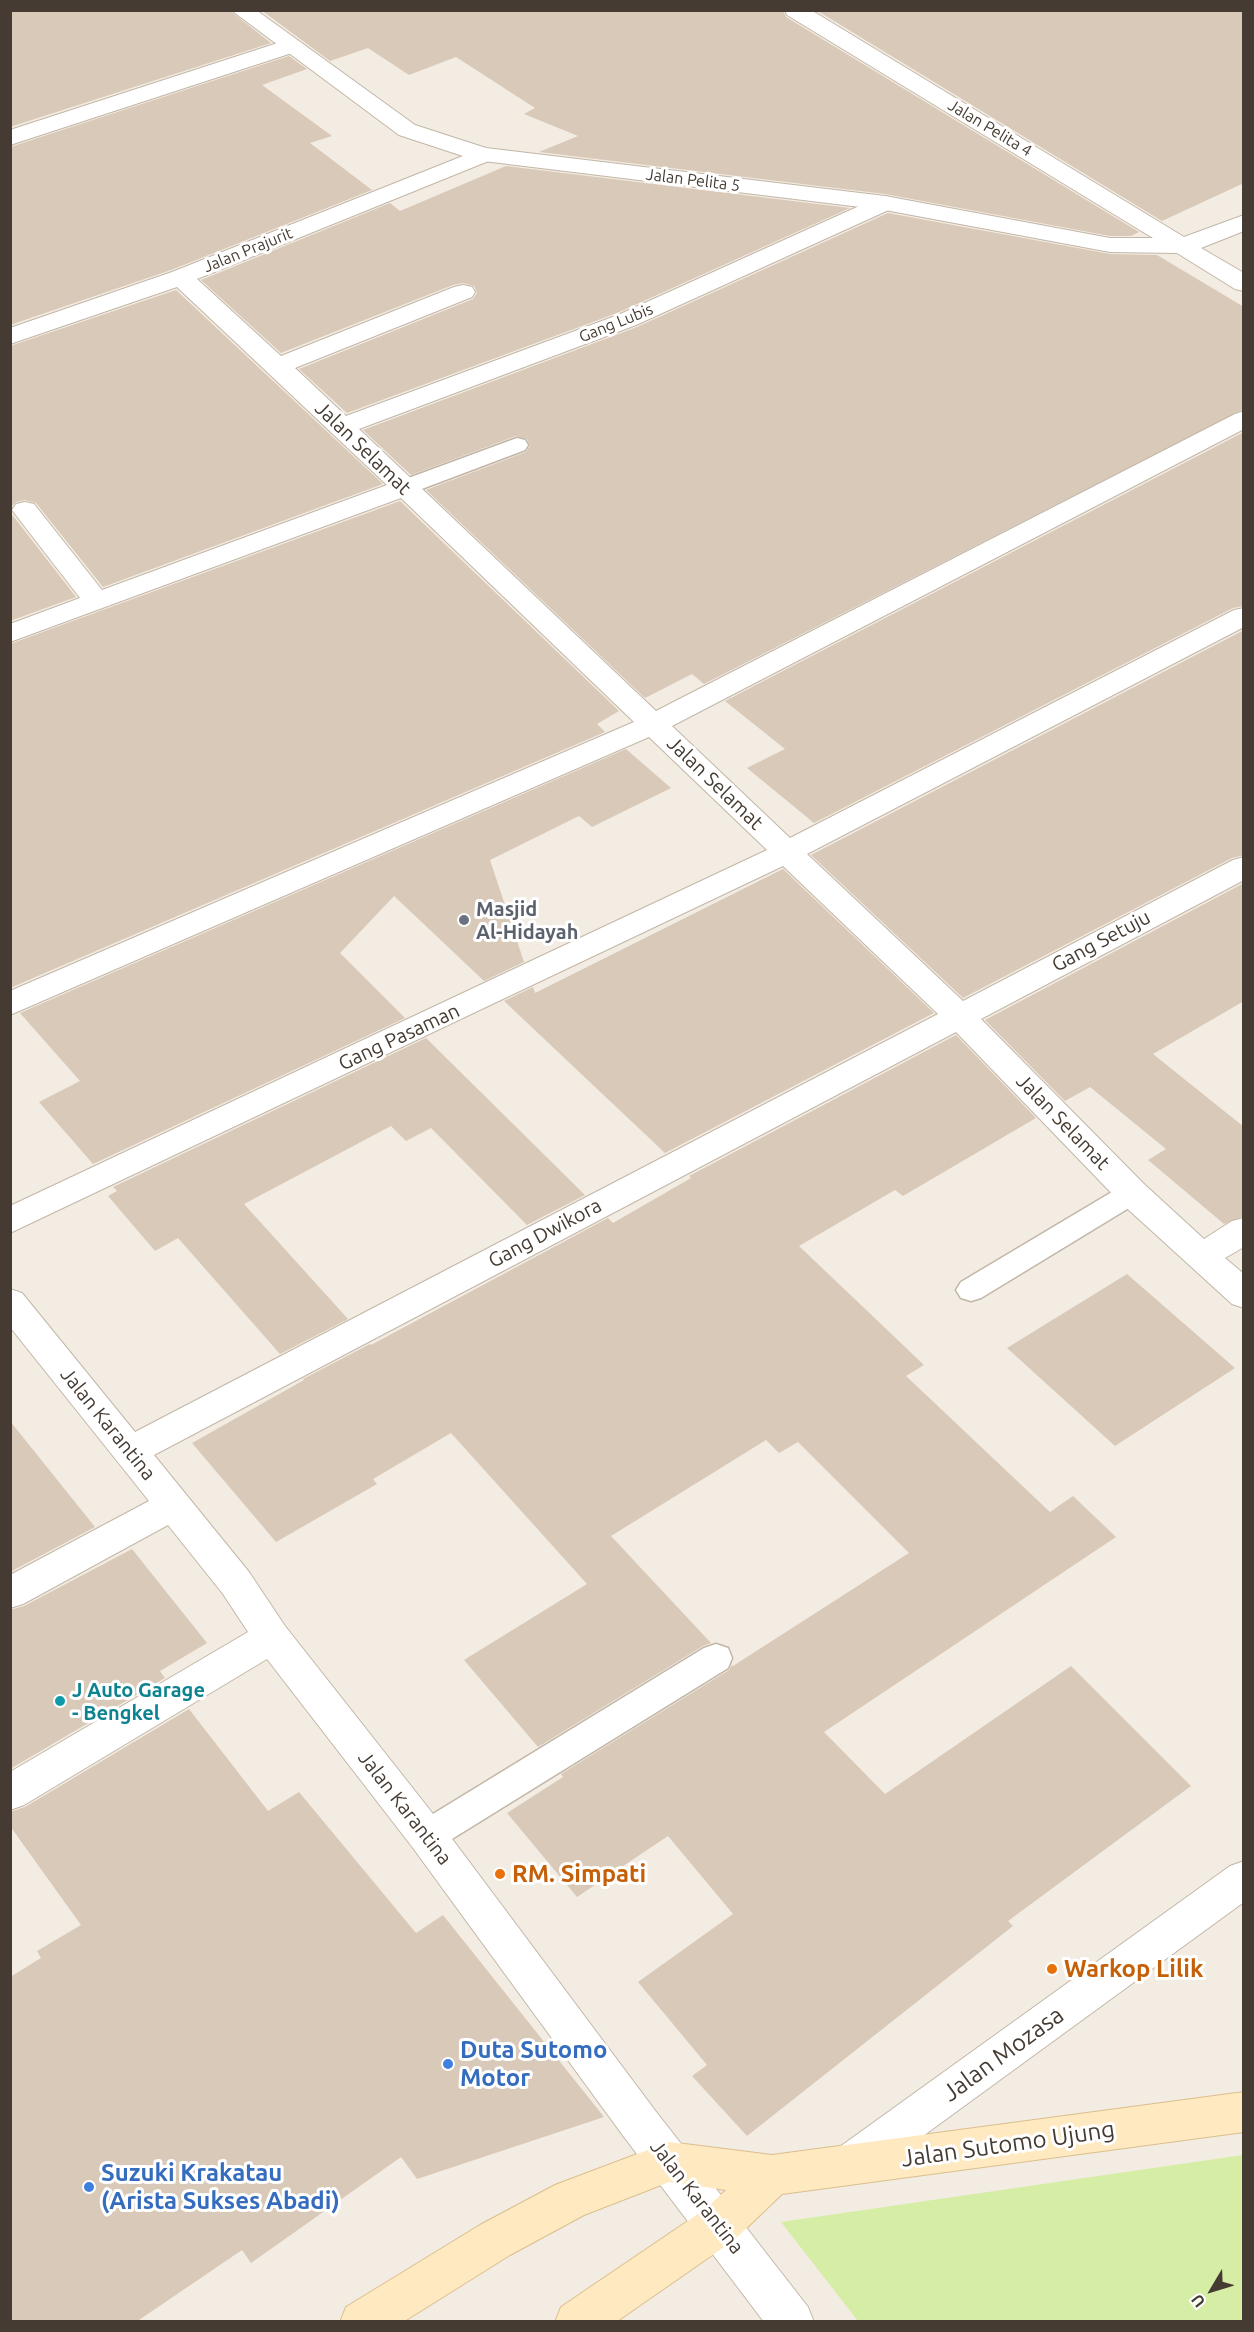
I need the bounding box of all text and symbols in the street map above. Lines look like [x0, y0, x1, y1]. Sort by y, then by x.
street label: Jalan Pelita 4 [944, 95, 1036, 161]
street label: Jalan Pelita 5 [645, 165, 741, 195]
street label: Jalan Prajurit [201, 223, 295, 277]
street label: Gang Lubis [576, 299, 656, 347]
street label: Jalan Selamat [310, 396, 416, 500]
street label: Jalan Selamat [662, 731, 768, 835]
place label: Masjid Al-Hidayah [476, 897, 578, 944]
street label: Gang Setuju [1048, 905, 1154, 977]
marker: Masjid Al-Hidayah [457, 913, 471, 927]
street label: Gang Pasaman [335, 998, 463, 1076]
street label: Jalan Selamat [1011, 1069, 1115, 1175]
street label: Gang Dwikora [484, 1193, 606, 1273]
street label: Jalan Karantina [55, 1363, 161, 1485]
place label: J Auto Garage - Bengkel [72, 1678, 205, 1725]
marker: J Auto Garage - Bengkel [53, 1694, 67, 1708]
street label: Jalan Karantina [353, 1746, 457, 1870]
place label: RM. Simpati [512, 1860, 646, 1888]
marker: RM. Simpati [493, 1867, 507, 1881]
place label: Warkop Lilik [1064, 1955, 1203, 1983]
marker: Warkop Lilik [1045, 1962, 1059, 1976]
street label: Jalan Mozasa [937, 2000, 1069, 2108]
place label: Duta Sutomo Motor [460, 2036, 607, 2092]
marker: Duta Sutomo Motor [441, 2057, 455, 2071]
street label: Jalan Sutomo Ujung [899, 2115, 1117, 2173]
street label: Jalan Karantina [645, 2135, 749, 2259]
place label: Suzuki Krakatau (Arista Sukses Abadi) [101, 2159, 340, 2215]
marker: Suzuki Krakatau (Arista Sukses Abadi) [82, 2180, 96, 2194]
north arrow [1182, 2260, 1242, 2320]
text: U [1187, 2291, 1208, 2311]

